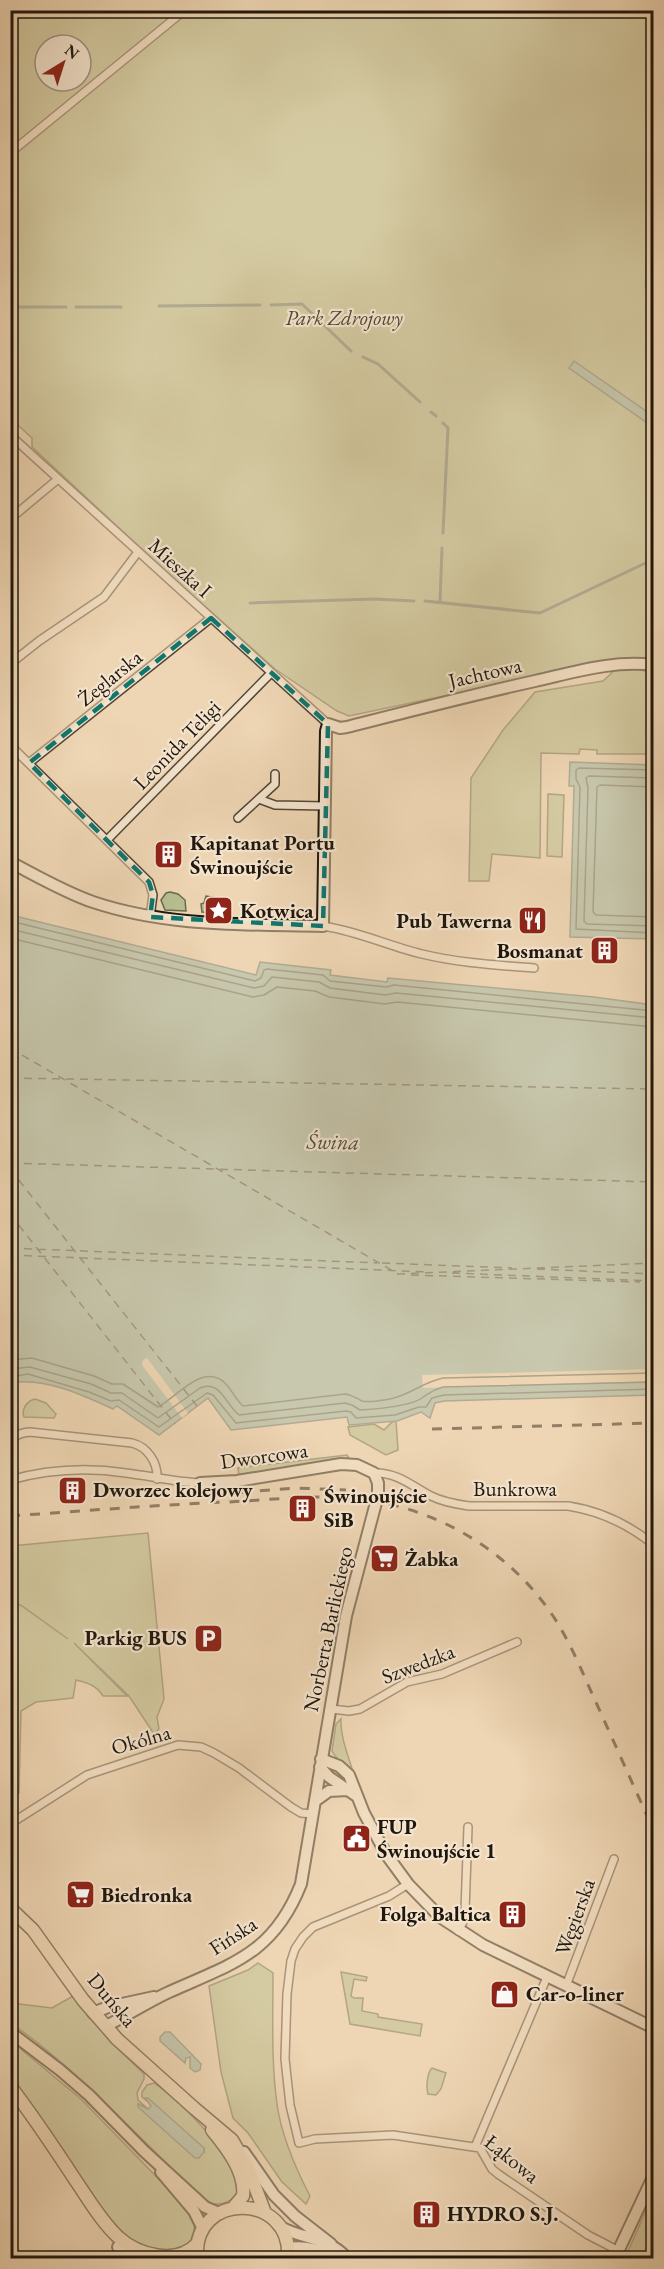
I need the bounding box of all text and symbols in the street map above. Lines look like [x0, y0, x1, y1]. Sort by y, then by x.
north arrow [33, 33, 93, 93]
text: N [60, 39, 84, 64]
park label: Park Zdrojowy [285, 304, 403, 331]
street label: Mieszka I [143, 532, 218, 603]
street label: Żeglarska [72, 643, 148, 712]
street label: Jachtowa [444, 651, 525, 694]
street label: Leonida Teligi [127, 694, 226, 795]
place label: Kapitanat Portu Świnoujście [190, 829, 335, 880]
building icon: Kapitanat Portu Świnoujście [153, 839, 185, 871]
place icon: Kotwica [203, 895, 235, 927]
place label: Kotwica [240, 897, 314, 924]
restaurant icon: Pub Tawerna [517, 905, 549, 937]
place label: Pub Tawerna [396, 907, 513, 934]
building icon: Bosmanat [588, 935, 620, 967]
place label: Bosmanat [497, 937, 583, 964]
water label: Świna [305, 1127, 359, 1156]
street label: Dworcowa [219, 1436, 310, 1475]
building icon: Dworzec kolejowy [56, 1474, 88, 1506]
street label: Bunkrowa [473, 1475, 558, 1502]
place label: Dworzec kolejowy [93, 1476, 254, 1503]
place label: Świnoujście SiB [324, 1482, 427, 1533]
building icon: Świnoujście SiB [287, 1492, 319, 1524]
supermarket icon: Żabka [368, 1543, 400, 1575]
street label: Norberta Barlickiego [297, 1544, 358, 1714]
place label: Żabka [405, 1545, 459, 1572]
parking icon: Parkig BUS [192, 1622, 224, 1654]
place label: Parkig BUS [85, 1624, 187, 1651]
street label: Szwedzka [377, 1637, 459, 1690]
street label: Okólna [108, 1718, 174, 1761]
place label: FUP Świnoujście 1 [377, 1813, 496, 1864]
public building icon: FUP Świnoujście 1 [340, 1823, 372, 1855]
street label: Węgierska [548, 1874, 601, 1959]
supermarket icon: Biedronka [64, 1879, 96, 1911]
place label: Biedronka [101, 1881, 193, 1908]
building icon: Folga Baltica [496, 1898, 528, 1930]
place label: Folga Baltica [380, 1900, 492, 1927]
street label: Fińska [204, 1910, 262, 1961]
street label: Duńska [82, 1967, 143, 2033]
shop icon: Car-o-liner [489, 1978, 521, 2010]
place label: Car-o-liner [526, 1980, 624, 2007]
street label: Łąkowa [479, 2128, 546, 2189]
building icon: HYDRO S.J. [410, 2198, 442, 2230]
place label: HYDRO S.J. [447, 2200, 558, 2227]

